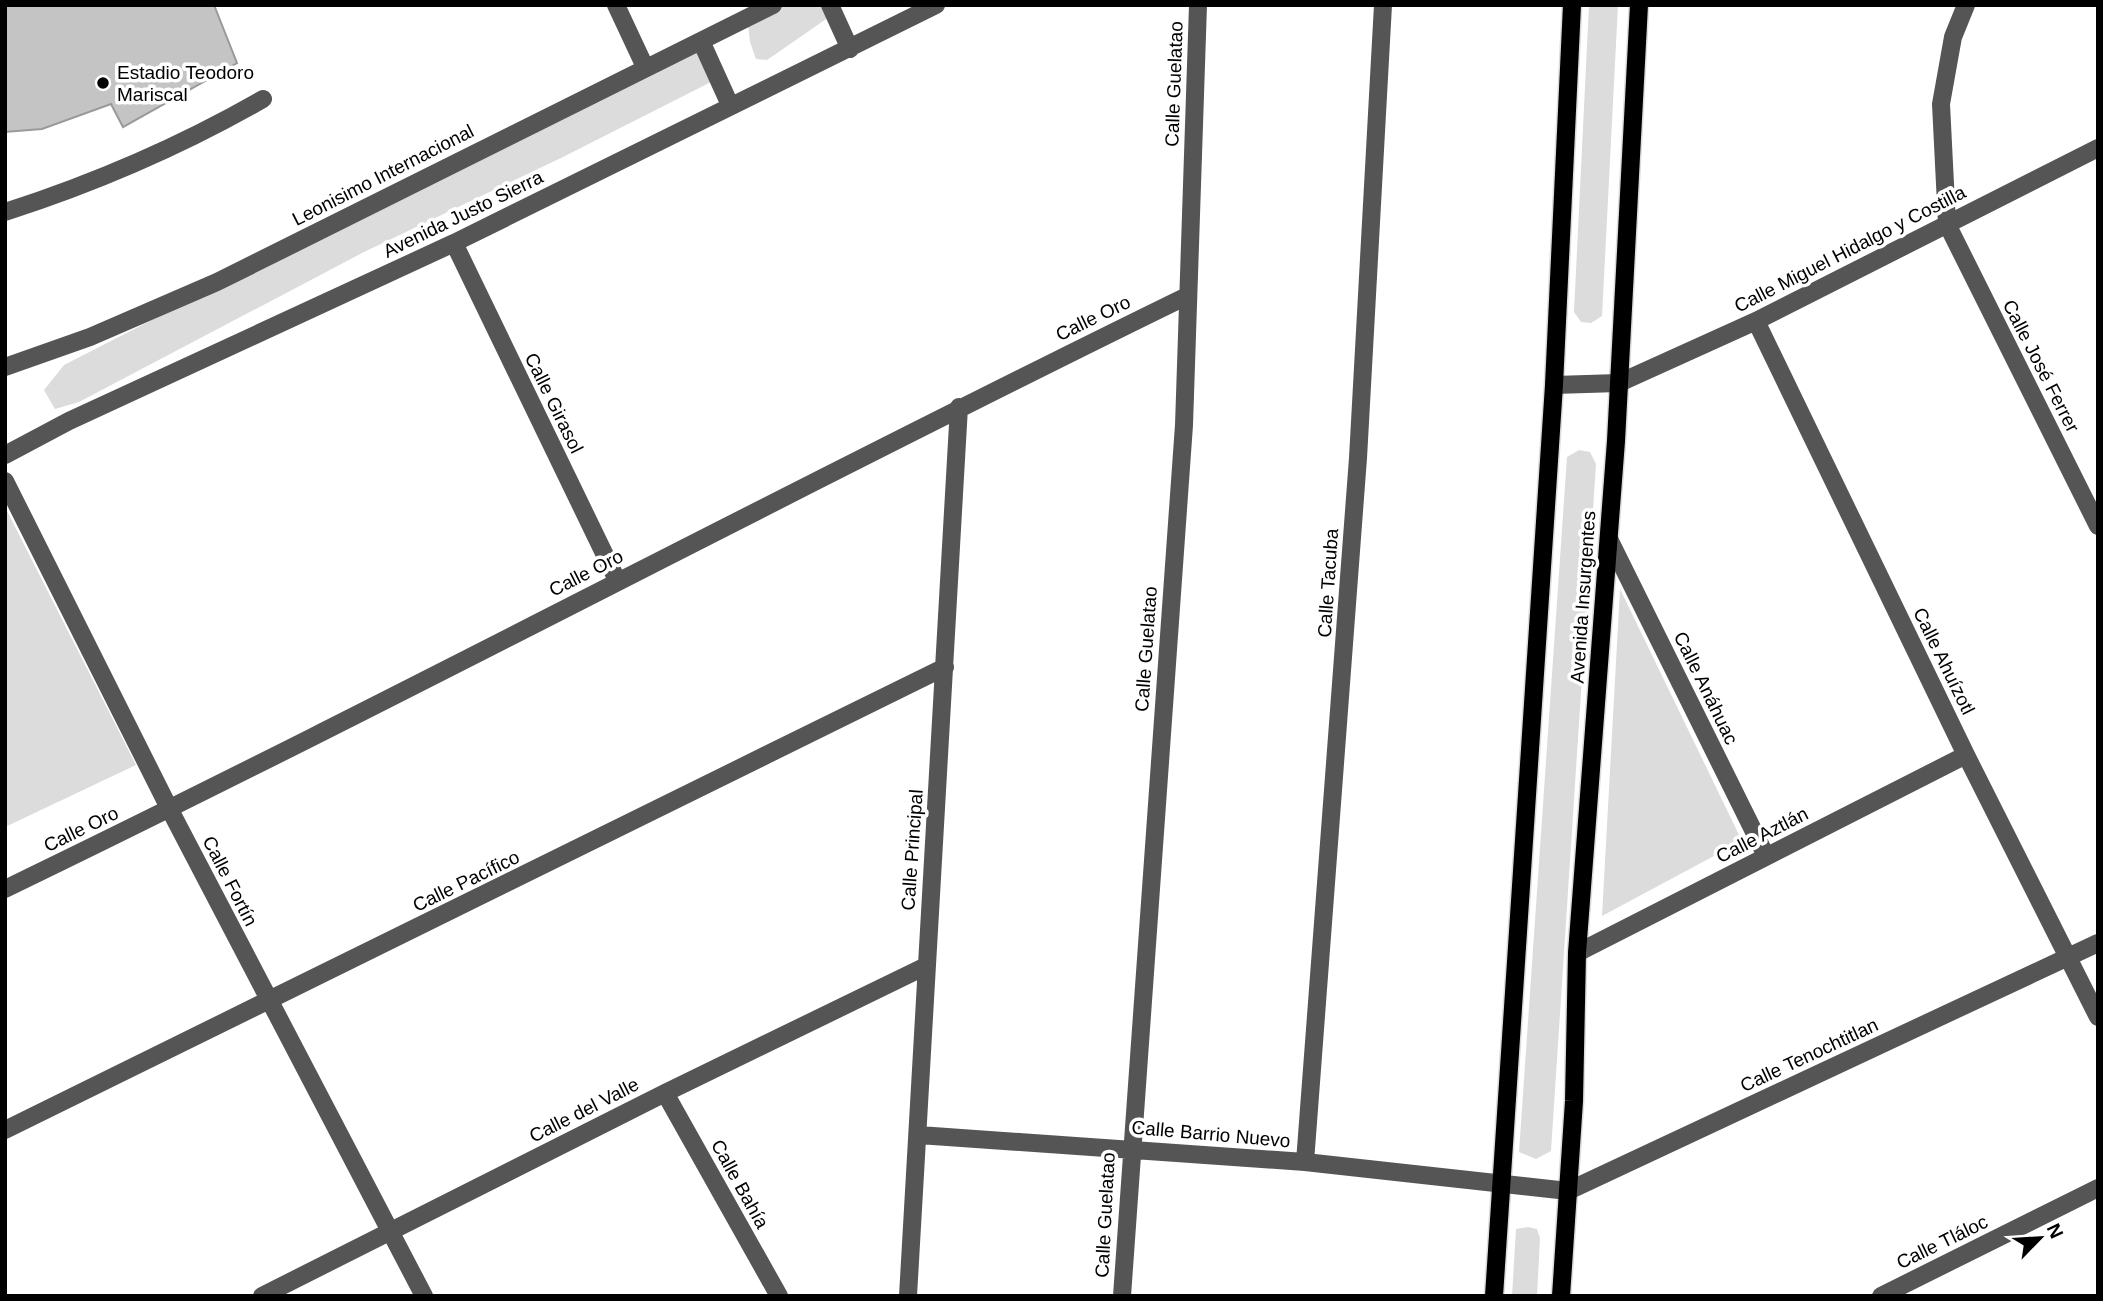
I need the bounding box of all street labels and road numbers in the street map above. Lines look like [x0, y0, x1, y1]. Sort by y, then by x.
street label: Calle Guelatao [1161, 21, 1187, 147]
street label: Leonisimo Internacional [289, 120, 477, 230]
street label: Avenida Justo Sierra [380, 166, 547, 262]
street label: Calle Miguel Hidalgo y Costilla [1731, 181, 1969, 317]
street label: Calle Oro [1052, 291, 1134, 345]
street label: Calle José Ferrer [1999, 296, 2084, 436]
street label: Calle Girasol [521, 350, 587, 456]
street label: Avenida Insurgentes [1566, 510, 1600, 684]
street label: Calle Tacuba [1314, 527, 1342, 638]
street label: Calle Oro [545, 545, 627, 601]
street label: Calle Guelatao [1131, 586, 1161, 712]
street label: Calle Ahuízotl [1909, 604, 1979, 718]
street label: Calle Anáhuac [1670, 628, 1742, 748]
street label: Calle Principal [897, 789, 927, 911]
street label: Calle Oro [40, 802, 122, 856]
street label: Calle Aztlán [1713, 803, 1811, 867]
street label: Calle Fortín [198, 832, 262, 930]
street label: Calle Pacífico [409, 846, 523, 916]
street label: Calle Tenochtitlan [1737, 1014, 1881, 1096]
street label: Calle del Valle [526, 1073, 642, 1147]
street label: Calle Barrio Nuevo [1131, 1117, 1291, 1151]
street label: Calle Bahía [707, 1136, 773, 1232]
street label: Calle Guelatao [1091, 1152, 1119, 1278]
street label: Calle Tláloc [1893, 1211, 1991, 1273]

